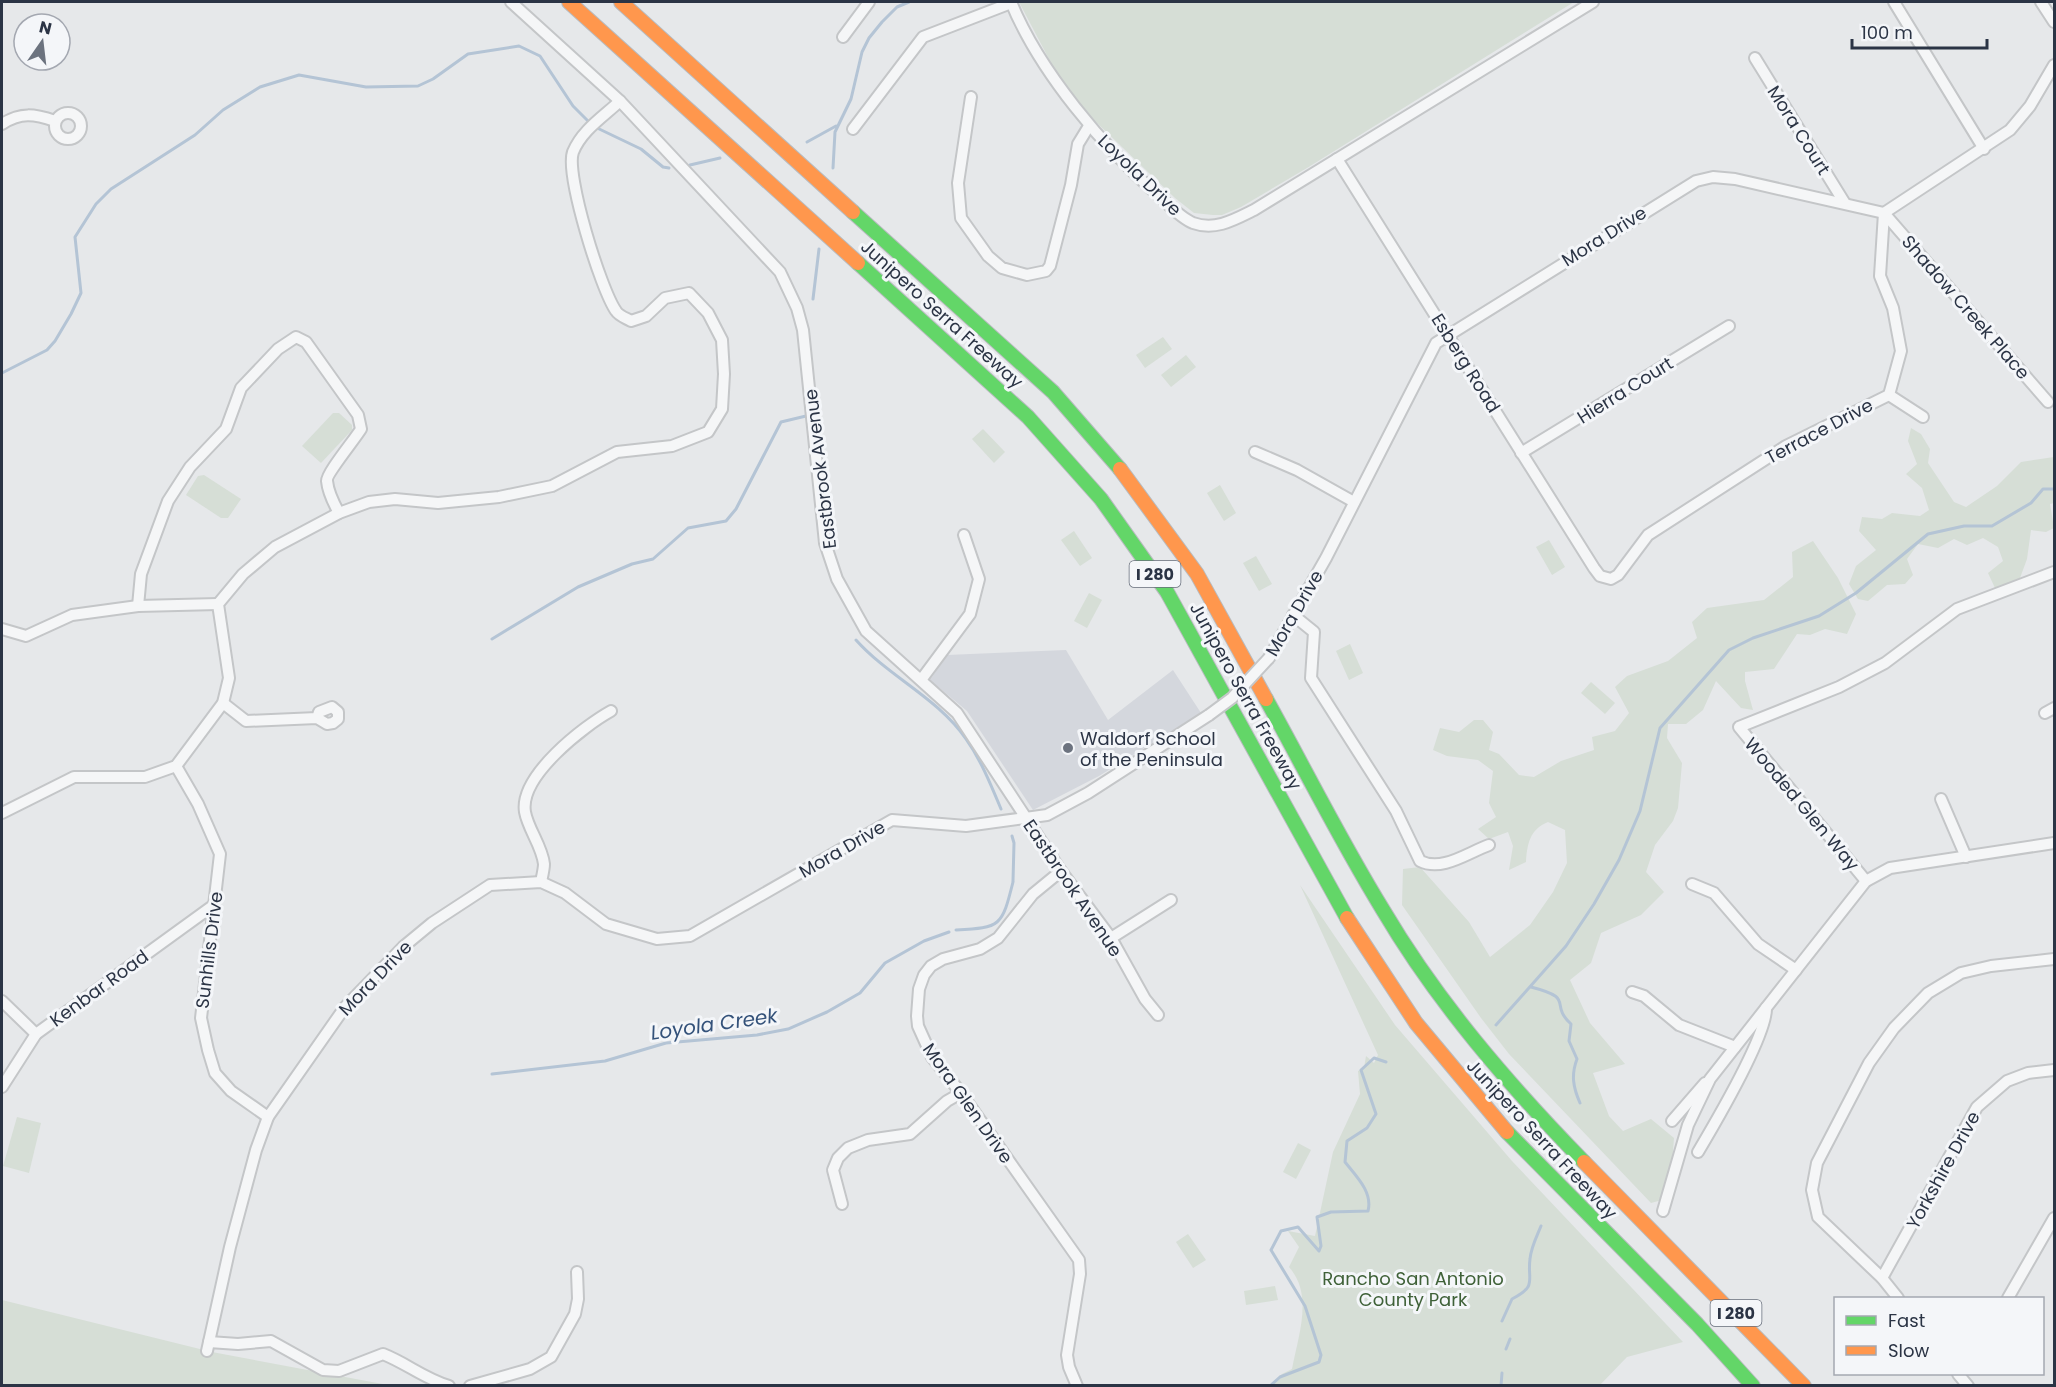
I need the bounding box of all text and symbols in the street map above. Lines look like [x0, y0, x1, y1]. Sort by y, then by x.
north arrow [12, 12, 72, 72]
scale bar [1852, 12, 1987, 50]
text: N [37, 15, 54, 41]
text: 100 m [1861, 20, 1913, 45]
street label: Mora Court [1762, 81, 1836, 179]
street label: Loyola Drive [1093, 129, 1187, 221]
street label: Mora Drive [1557, 200, 1651, 272]
street label: Shadow Creek Place [1896, 230, 2036, 384]
street label: Junipero Serra Freeway [855, 234, 1029, 394]
street label: Esberg Road [1426, 309, 1506, 417]
street label: Hierra Court [1572, 351, 1678, 429]
street label: Eastbrook Avenue [798, 388, 842, 550]
street label: Terrace Drive [1761, 392, 1877, 470]
road number: I 280 [1130, 561, 1180, 587]
street label: Mora Drive [1259, 565, 1329, 661]
street label: Junipero Serra Freeway [1184, 598, 1308, 794]
place label: Waldorf School of the Peninsula [1080, 726, 1223, 772]
street label: Wooded Glen Way [1739, 732, 1865, 876]
marker: Waldorf School of the Peninsula [1061, 741, 1075, 755]
street label: Mora Drive [794, 814, 890, 884]
street label: Eastbrook Avenue [1018, 814, 1128, 962]
street label: Sunhills Drive [189, 890, 229, 1010]
street label: Mora Drive [333, 935, 417, 1021]
street label: Kenbar Road [45, 944, 153, 1032]
water label: Loyola Creek [649, 1001, 781, 1047]
street label: Mora Glen Drive [917, 1038, 1019, 1168]
street label: Junipero Serra Freeway [1461, 1053, 1623, 1225]
street label: Yorkshire Drive [1900, 1107, 1986, 1233]
park label: Rancho San Antonio County Park [1322, 1266, 1504, 1312]
legend [1834, 1297, 2044, 1375]
road number: I 280 [1710, 1300, 1762, 1326]
text: Fast [1888, 1308, 1925, 1333]
text: Slow [1888, 1338, 1930, 1363]

